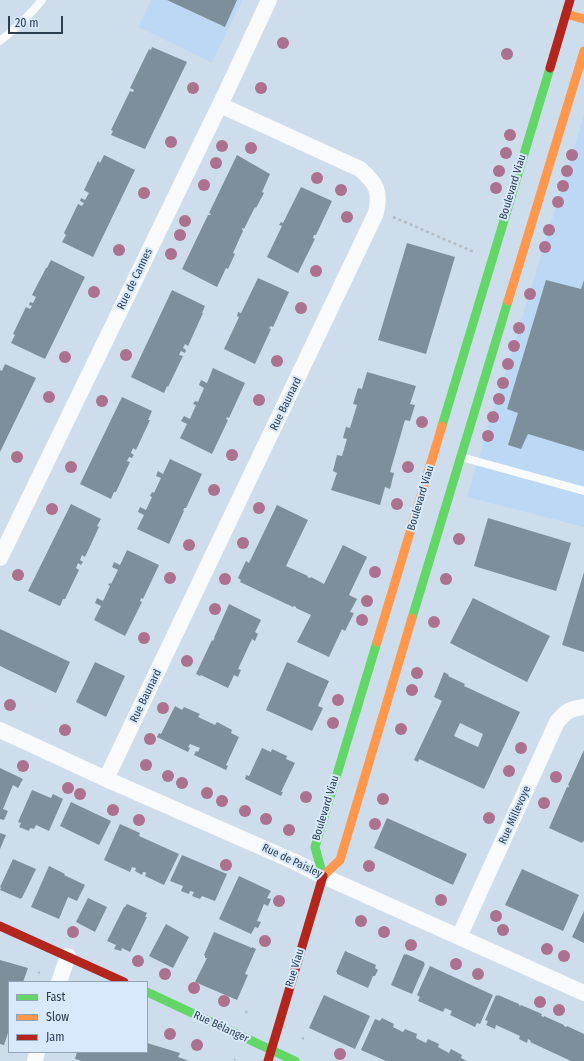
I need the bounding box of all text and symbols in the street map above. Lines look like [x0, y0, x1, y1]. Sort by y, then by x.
scale bar [10, 8, 65, 34]
text: 20 m [15, 16, 39, 30]
street label: Boulevard Viau [497, 153, 529, 221]
street label: Rue de Cannes [115, 246, 155, 312]
street label: Rue Baunard [267, 375, 305, 433]
street label: Boulevard Viau [405, 464, 437, 532]
street label: Rue Baunard [127, 667, 165, 725]
street label: Boulevard Viau [310, 774, 342, 842]
street label: Rue Millevoye [496, 784, 534, 846]
street label: Rue de Paisley [260, 841, 324, 881]
street label: Rue Viau [283, 947, 307, 989]
legend [8, 981, 148, 1053]
text: Fast [46, 990, 65, 1004]
street label: Rue Bélanger [191, 1008, 251, 1046]
text: Slow [46, 1010, 69, 1024]
text: Jam [46, 1030, 64, 1044]

